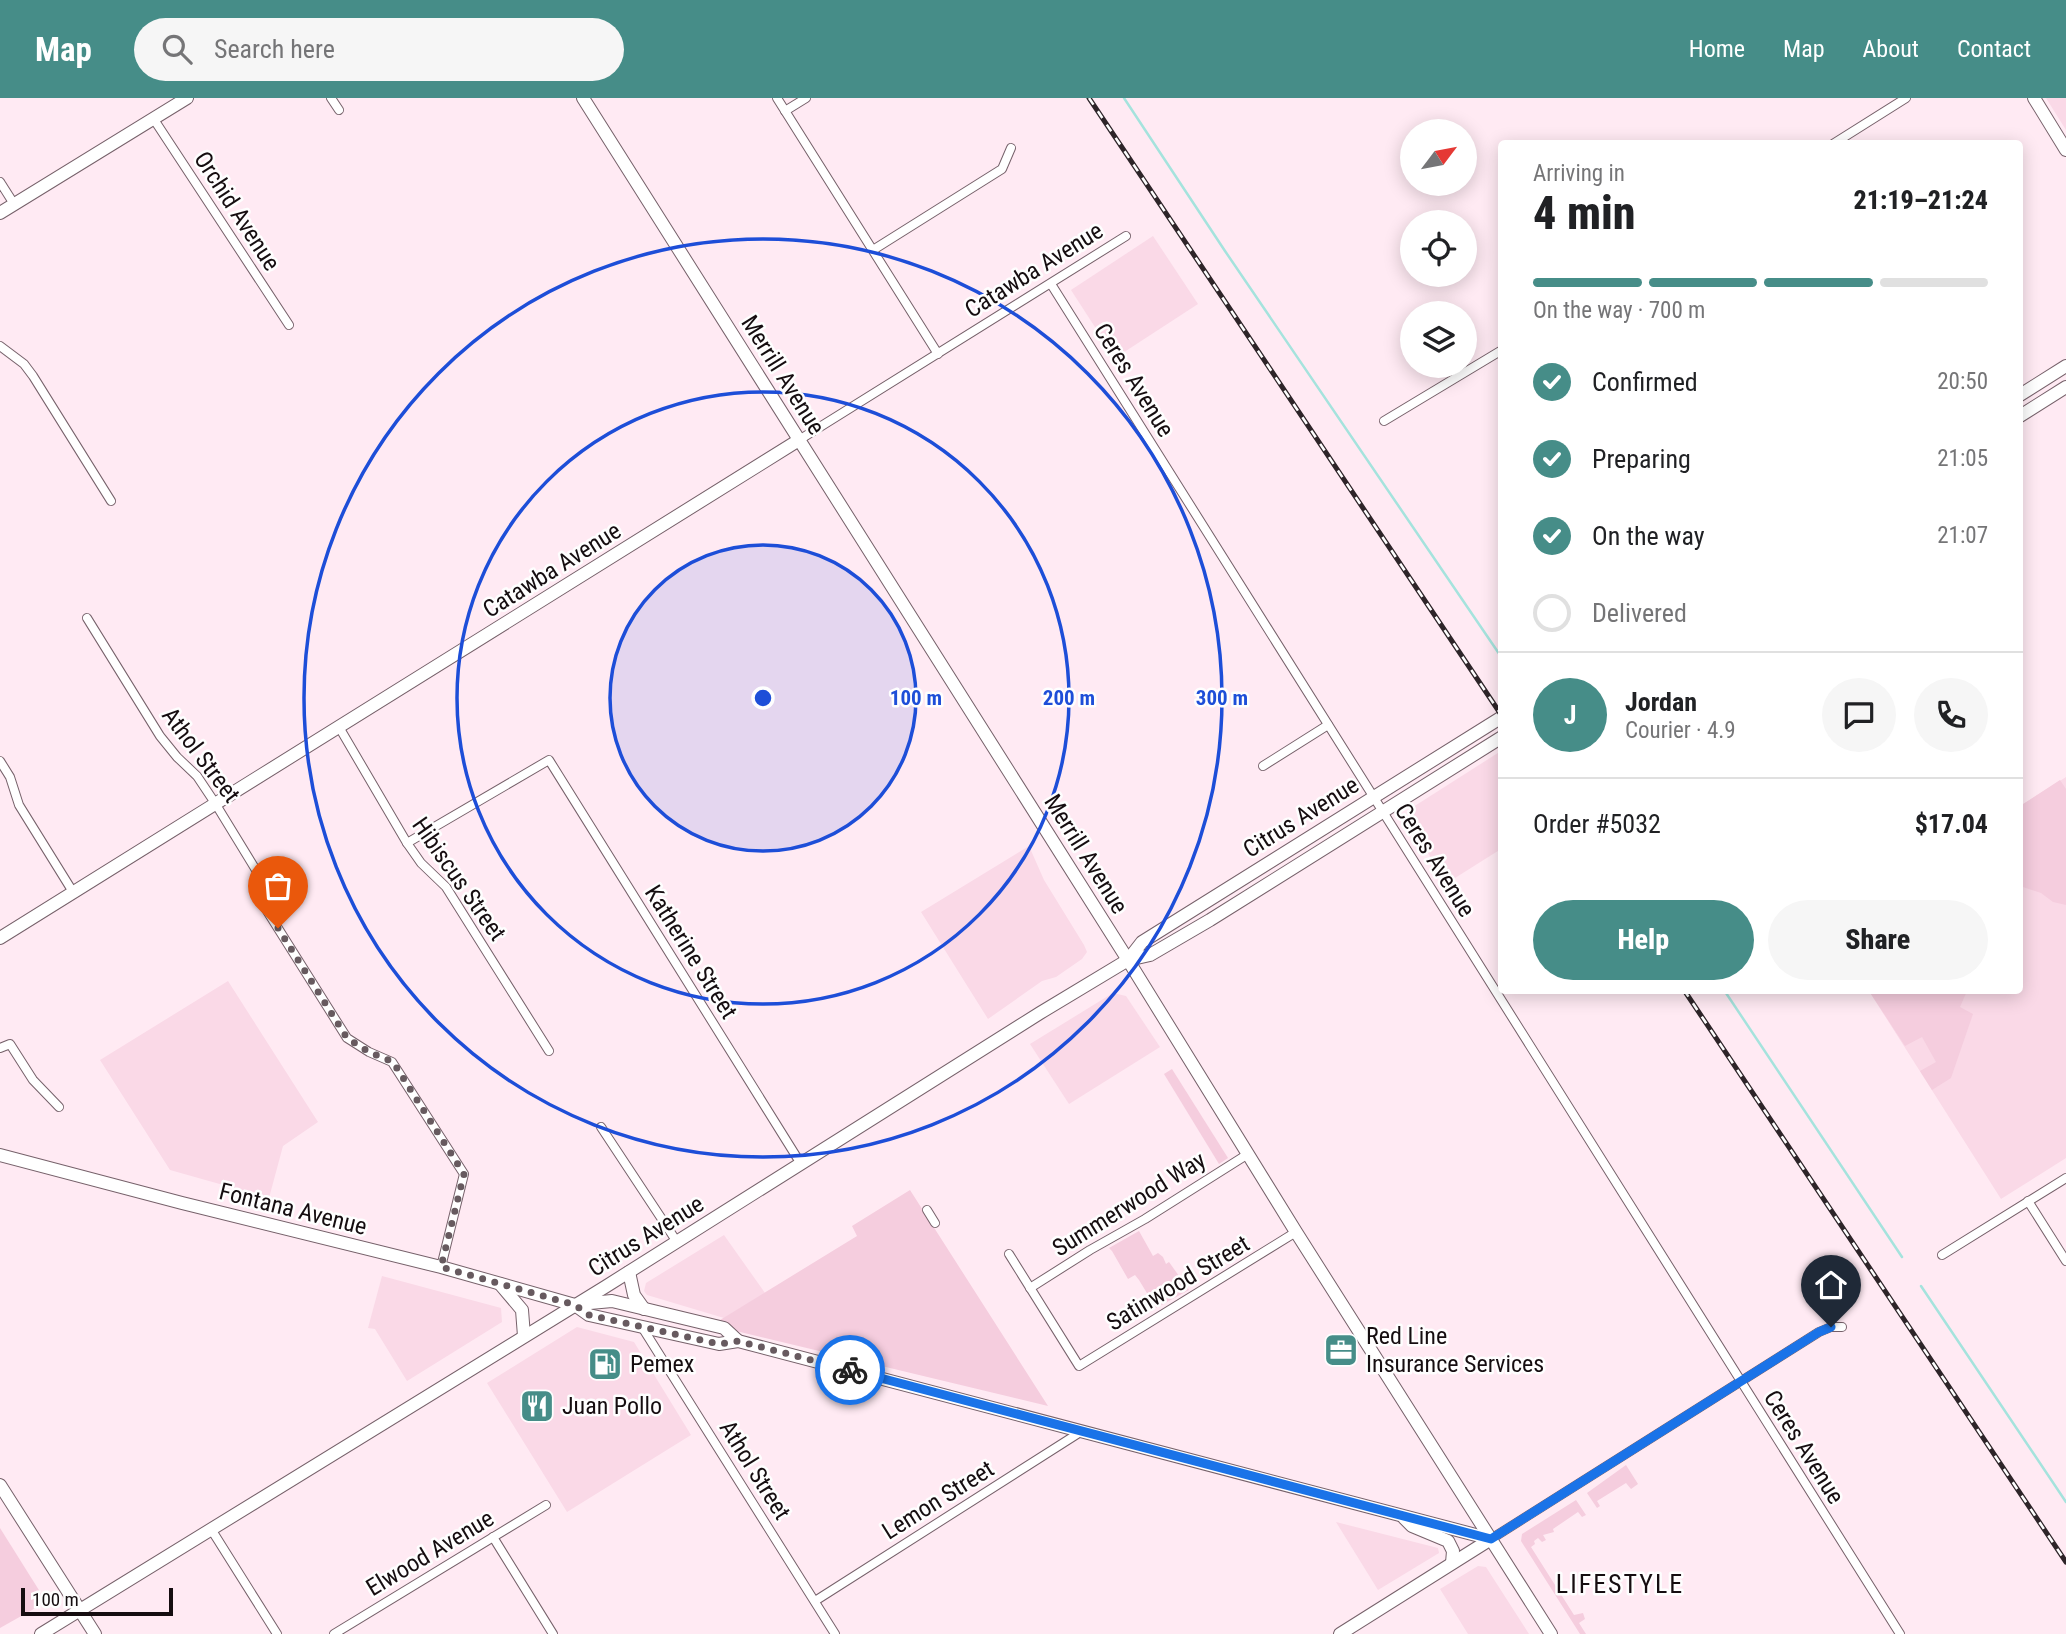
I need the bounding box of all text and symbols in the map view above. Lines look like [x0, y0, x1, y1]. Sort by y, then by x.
search box [134, 18, 624, 81]
text: Map [35, 30, 92, 69]
icon: search [158, 30, 196, 68]
text: Search here [214, 34, 335, 64]
text: Home [1689, 35, 1745, 63]
text: Map [1783, 35, 1825, 63]
text: About [1863, 35, 1919, 63]
text: Contact [1957, 35, 2031, 63]
north arrow [1400, 119, 1477, 196]
map controls [1400, 119, 1477, 378]
street label: Orchid Avenue [188, 146, 286, 276]
text: Arriving in [1533, 160, 1625, 187]
text: 21:19–21:24 [1854, 185, 1988, 215]
text: 4 min [1533, 186, 1636, 240]
button: locate [1400, 210, 1477, 287]
street label: Catawba Avenue [960, 216, 1108, 324]
text: On the way · 700 m [1533, 297, 1705, 324]
button: layers [1400, 301, 1477, 378]
street label: Merrill Avenue [735, 310, 831, 440]
street label: Ceres Avenue [1088, 318, 1180, 442]
icon: check [1533, 363, 1571, 401]
text: Confirmed [1592, 367, 1698, 397]
text: 20:50 [1937, 368, 1988, 395]
icon: check [1533, 440, 1571, 478]
text: Preparing [1592, 444, 1691, 474]
text: 21:05 [1937, 445, 1988, 472]
street label: Catawba Avenue [478, 516, 626, 624]
icon: check [1533, 517, 1571, 555]
text: On the way [1592, 521, 1705, 551]
text: 21:07 [1937, 522, 1988, 549]
text: Delivered [1592, 598, 1687, 628]
button: chat [1822, 678, 1896, 752]
button: phone [1914, 678, 1988, 752]
centre of rings [751, 686, 775, 710]
text: 100 m [890, 686, 942, 710]
text: 200 m [1043, 686, 1095, 710]
text: 300 m [1196, 686, 1248, 710]
text: Jordan [1625, 687, 1697, 717]
text: J [1564, 700, 1576, 730]
street label: Athol Street [156, 702, 246, 808]
text: Courier · 4.9 [1625, 717, 1736, 744]
street label: Citrus Avenue [1238, 771, 1364, 863]
street label: Merrill Avenue [1038, 789, 1134, 919]
street label: Ceres Avenue [1389, 798, 1481, 922]
text: Order #5032 [1533, 809, 1661, 839]
text: $17.04 [1915, 809, 1988, 839]
street label: Hibiscus Street [406, 812, 512, 946]
pin [248, 856, 308, 928]
icon: bag [259, 867, 297, 905]
street label: Katherine Street [639, 880, 743, 1024]
button: Help [1533, 900, 1754, 980]
button: Share [1768, 900, 1988, 980]
street label: Summerwood Way [1047, 1146, 1211, 1262]
street label: Fontana Avenue [216, 1177, 370, 1241]
street label: Citrus Avenue [583, 1190, 709, 1282]
street label: Satinwood Street [1102, 1229, 1254, 1337]
pin [1801, 1255, 1861, 1327]
icon: home [1812, 1266, 1850, 1304]
place label: Red Line Insurance Services [1366, 1322, 1544, 1378]
office icon: Red Line Insurance Services [1322, 1331, 1360, 1369]
courier [815, 1335, 885, 1405]
fuel station icon: Pemex [586, 1345, 624, 1383]
place label: Pemex [630, 1350, 694, 1378]
icon: bike [831, 1351, 869, 1389]
street label: Ceres Avenue [1758, 1385, 1850, 1509]
restaurant icon: Juan Pollo [518, 1387, 556, 1425]
place label: Juan Pollo [562, 1392, 662, 1420]
street label: Athol Street [714, 1415, 796, 1525]
street label: Lemon Street [877, 1455, 999, 1545]
street label: Elwood Avenue [361, 1504, 499, 1602]
district label: LIFESTYLE [1556, 1569, 1684, 1599]
scale bar [21, 1585, 173, 1617]
text: 100 m [32, 1588, 79, 1611]

